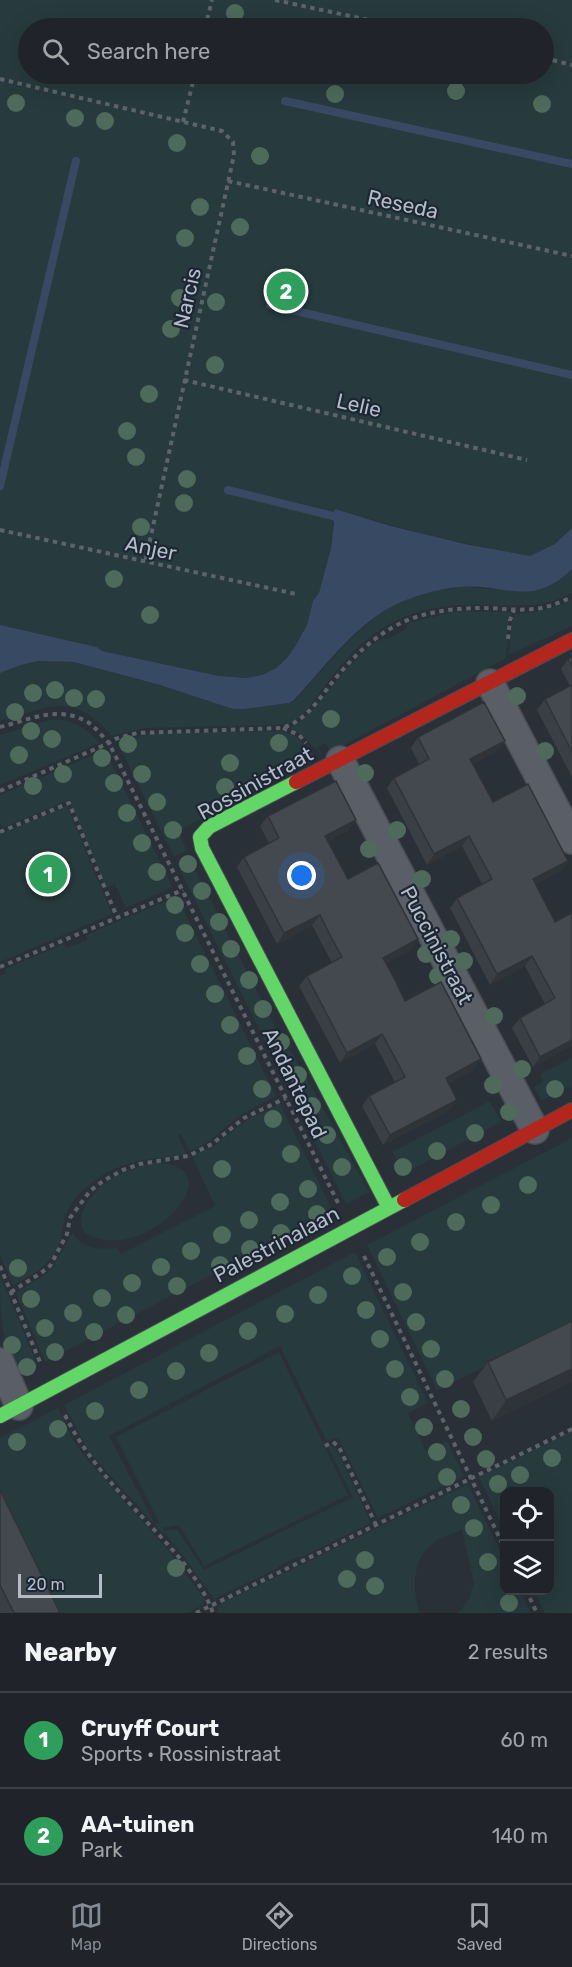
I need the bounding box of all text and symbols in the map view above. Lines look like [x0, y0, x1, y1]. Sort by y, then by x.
search box [18, 18, 554, 84]
icon: search [39, 35, 72, 68]
text: Search here [87, 38, 210, 65]
street label: Reseda [365, 184, 441, 224]
street label: Narcis [168, 265, 206, 331]
pin: 2 [266, 268, 306, 314]
street label: Lelie [334, 388, 384, 422]
street label: Anjer [123, 530, 179, 566]
street label: Rossinistraat [193, 741, 317, 825]
pin: 1 [28, 852, 68, 896]
your location [287, 861, 316, 890]
street label: Puccinistraat [395, 882, 479, 1008]
street label: Andantepad [257, 1024, 333, 1142]
street label: Palestrinalaan [209, 1200, 343, 1288]
map controls [500, 1487, 554, 1595]
button: locate [500, 1487, 554, 1541]
button: layers [500, 1541, 554, 1595]
scale bar [18, 1571, 102, 1598]
text: 20 m [27, 1575, 65, 1594]
text: Nearby [24, 1637, 117, 1668]
text: 2 results [468, 1640, 548, 1664]
text: Cruyff Court [81, 1715, 219, 1742]
text: 1 [39, 1728, 48, 1752]
text: 60 m [501, 1728, 548, 1752]
text: Sports · Rossinistraat [81, 1742, 281, 1766]
text: AA-tuinen [81, 1811, 194, 1838]
text: 2 [37, 1824, 50, 1848]
text: 140 m [492, 1824, 548, 1848]
text: Park [81, 1838, 123, 1862]
tab: Map [70, 1899, 103, 1954]
tab: Directions [242, 1899, 318, 1954]
tab: Saved [457, 1899, 502, 1954]

